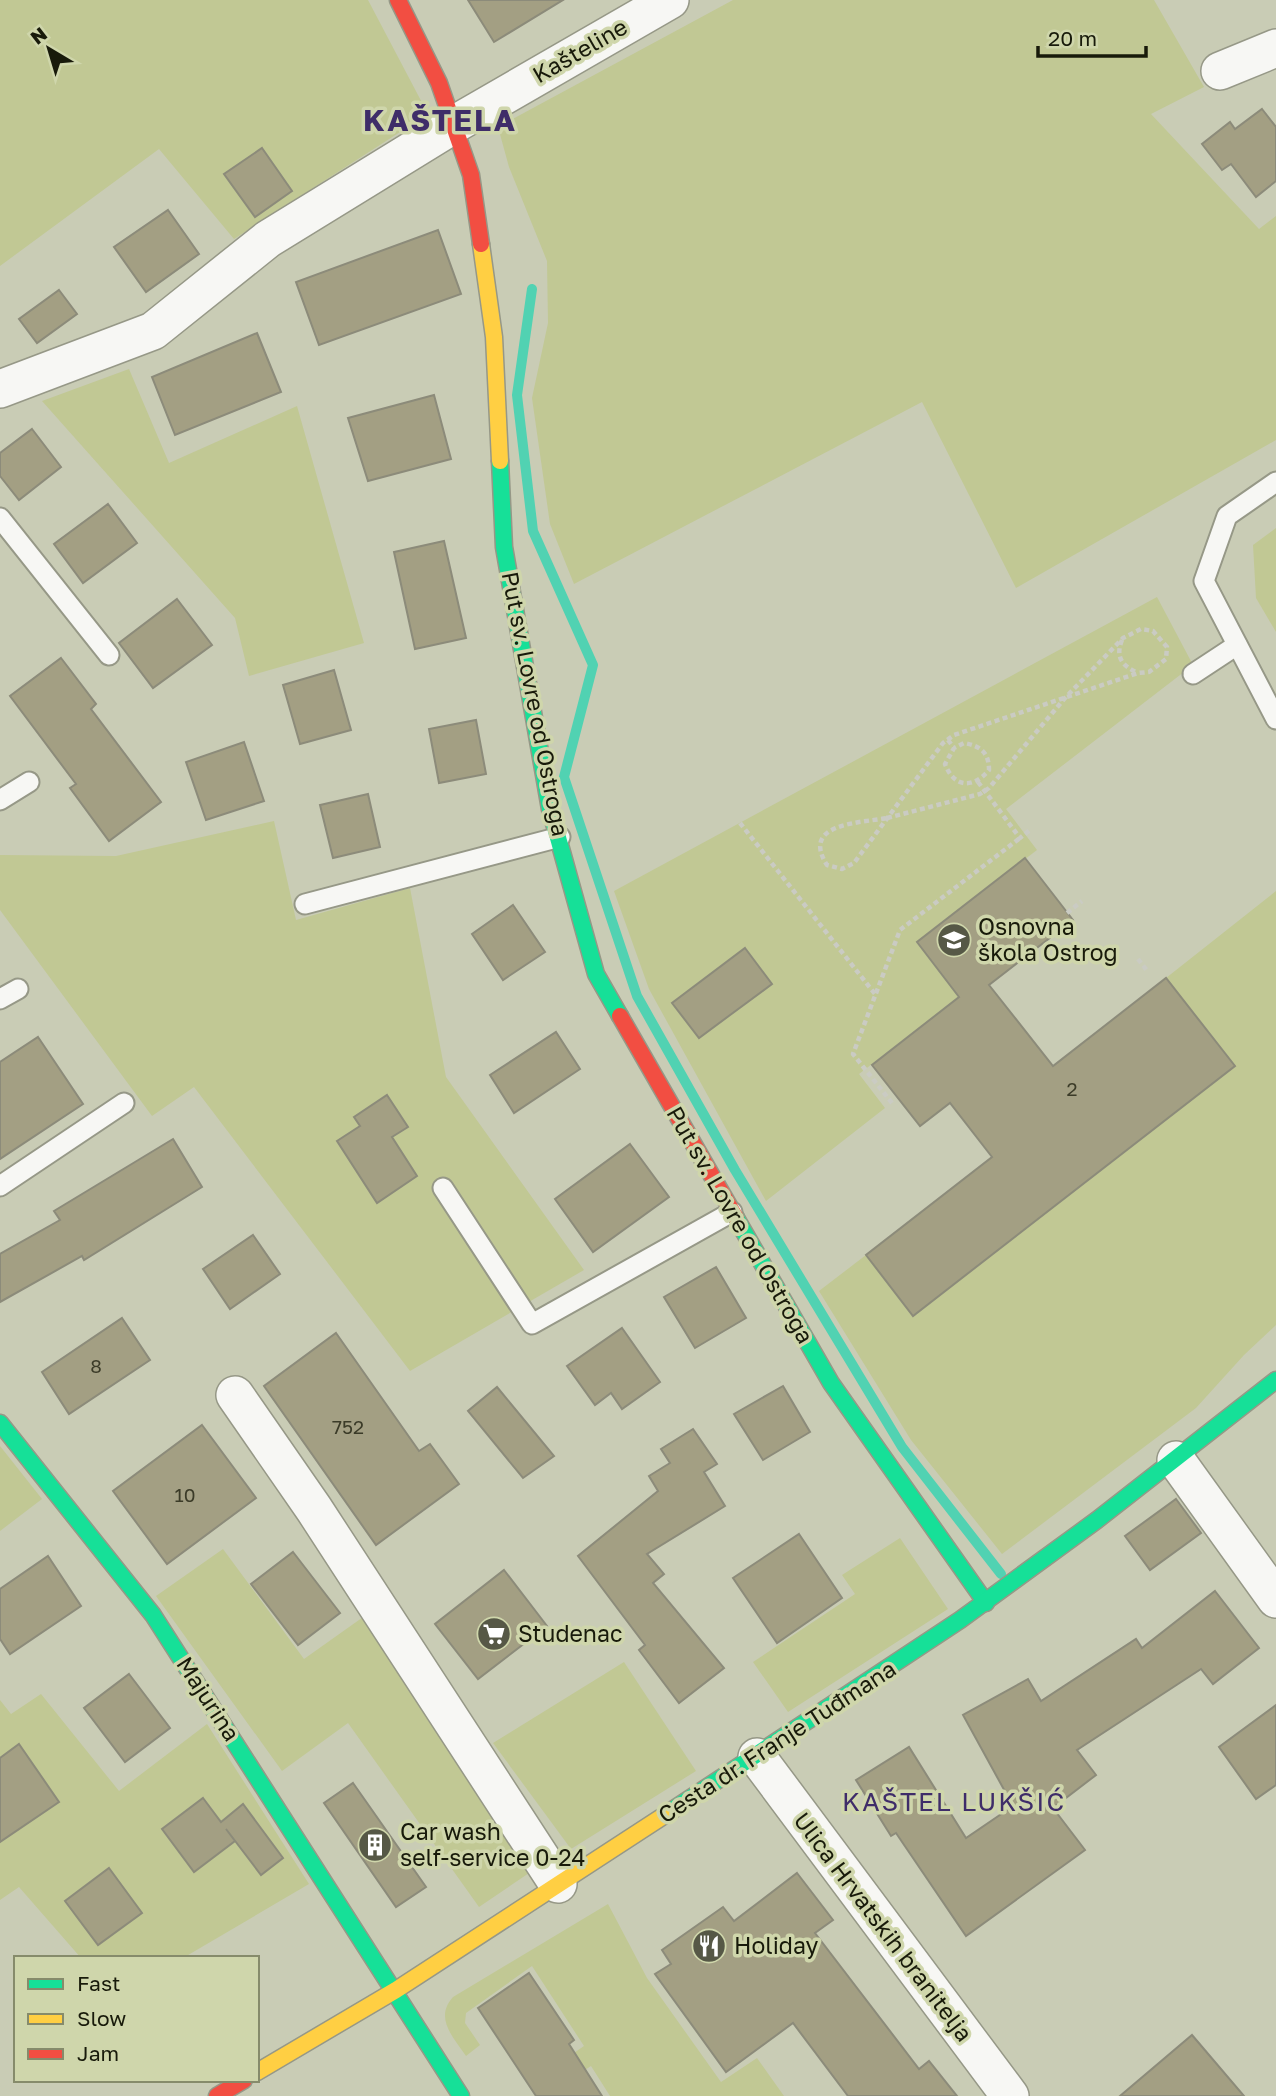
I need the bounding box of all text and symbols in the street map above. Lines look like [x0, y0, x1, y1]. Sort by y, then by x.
street label: Kašteline [527, 12, 632, 88]
north arrow [14, 14, 84, 84]
scale bar [1038, 14, 1146, 58]
text: N [25, 22, 51, 49]
text: 20 m [1048, 25, 1097, 51]
district label: KAŠTELA [363, 102, 517, 138]
street label: Put sv. Lovre od Ostroga [497, 569, 575, 839]
place label: Osnovna škola Ostrog [978, 912, 1118, 966]
school or university icon: Osnovna škola Ostrog [935, 921, 973, 959]
house number: 2 [1066, 1077, 1078, 1100]
street label: Put sv. Lovre od Ostroga [661, 1101, 820, 1348]
house number: 8 [90, 1354, 102, 1377]
house number: 752 [332, 1415, 364, 1438]
house number: 10 [175, 1483, 196, 1506]
supermarket icon: Studenac [475, 1615, 513, 1653]
place label: Studenac [518, 1619, 623, 1647]
street label: Majurina [171, 1651, 246, 1746]
street label: Cesta dr. Franje Tuđmana [652, 1654, 901, 1829]
district label: KAŠTEL LUKŠIĆ [842, 1786, 1066, 1817]
street label: Ulica Hrvatskih branitelja [789, 1806, 979, 2046]
place label: Car wash self-service 0-24 [400, 1817, 586, 1871]
building icon: Car wash self-service 0-24 [356, 1826, 394, 1864]
restaurant icon: Holiday [690, 1927, 728, 1965]
place label: Holiday [734, 1931, 818, 1959]
legend [14, 1956, 259, 2082]
text: Fast [77, 1970, 120, 1996]
text: Slow [77, 2005, 126, 2031]
text: Jam [77, 2040, 119, 2066]

